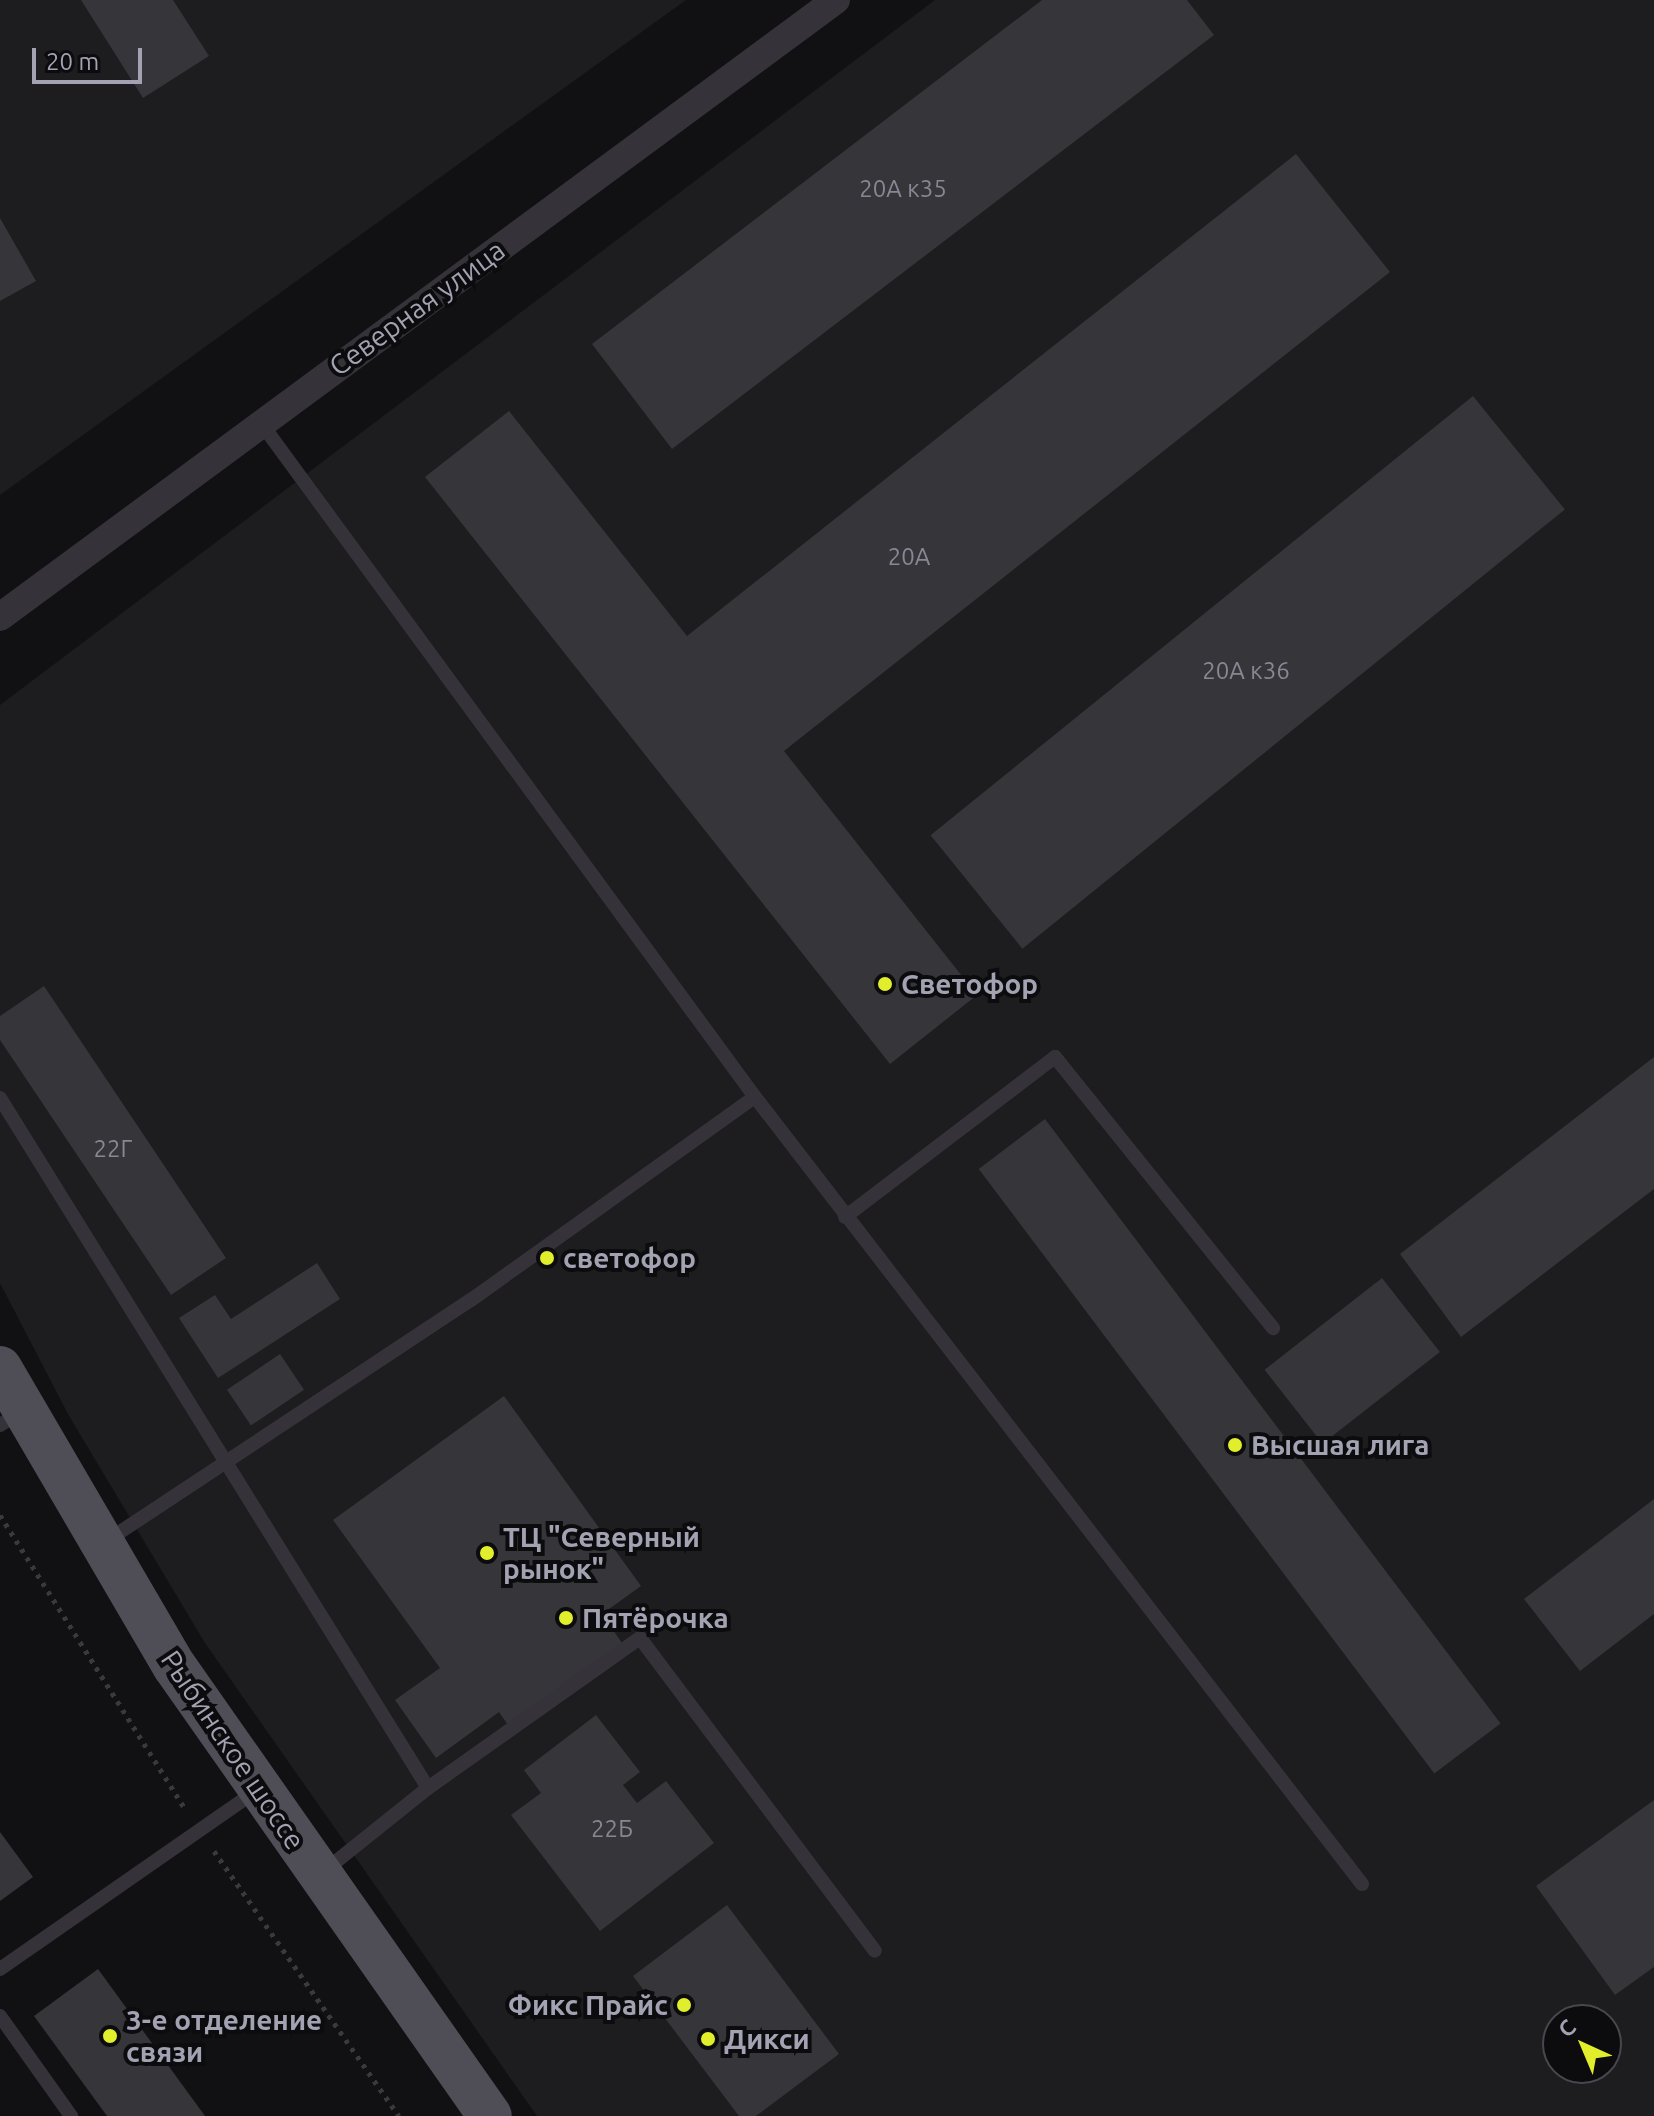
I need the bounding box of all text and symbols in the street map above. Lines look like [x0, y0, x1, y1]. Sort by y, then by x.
scale bar [36, 32, 146, 82]
text: 20 m [46, 48, 99, 75]
house number: 20А к35 [859, 175, 947, 203]
street label: Северная улица [323, 233, 511, 383]
house number: 20А [888, 543, 930, 571]
house number: 20А к36 [1202, 657, 1290, 685]
place label: Светофор [901, 967, 1038, 1001]
marker: Светофор [876, 975, 894, 993]
house number: 22Г [94, 1135, 132, 1163]
place label: светофор [563, 1241, 696, 1275]
marker: светофор [538, 1249, 556, 1267]
place label: Высшая лига [1251, 1428, 1429, 1462]
marker: Высшая лига [1226, 1436, 1244, 1454]
place label: ТЦ "Северный рынок" [503, 1520, 700, 1586]
marker: ТЦ "Северный рынок" [478, 1544, 496, 1562]
place label: Пятёрочка [582, 1601, 729, 1635]
marker: Пятёрочка [557, 1609, 575, 1627]
street label: Рыбинское шоссе [154, 1644, 312, 1856]
house number: 22Б [591, 1815, 633, 1843]
place label: Фикс Прайс [508, 1988, 668, 2022]
marker: Фикс Прайс [675, 1996, 693, 2014]
place label: 3-е отделение связи [126, 2003, 322, 2069]
north arrow [1542, 2004, 1622, 2084]
text: С [1553, 2014, 1580, 2042]
place label: Дикси [724, 2022, 810, 2056]
marker: 3-е отделение связи [101, 2027, 119, 2045]
marker: Дикси [699, 2030, 717, 2048]

